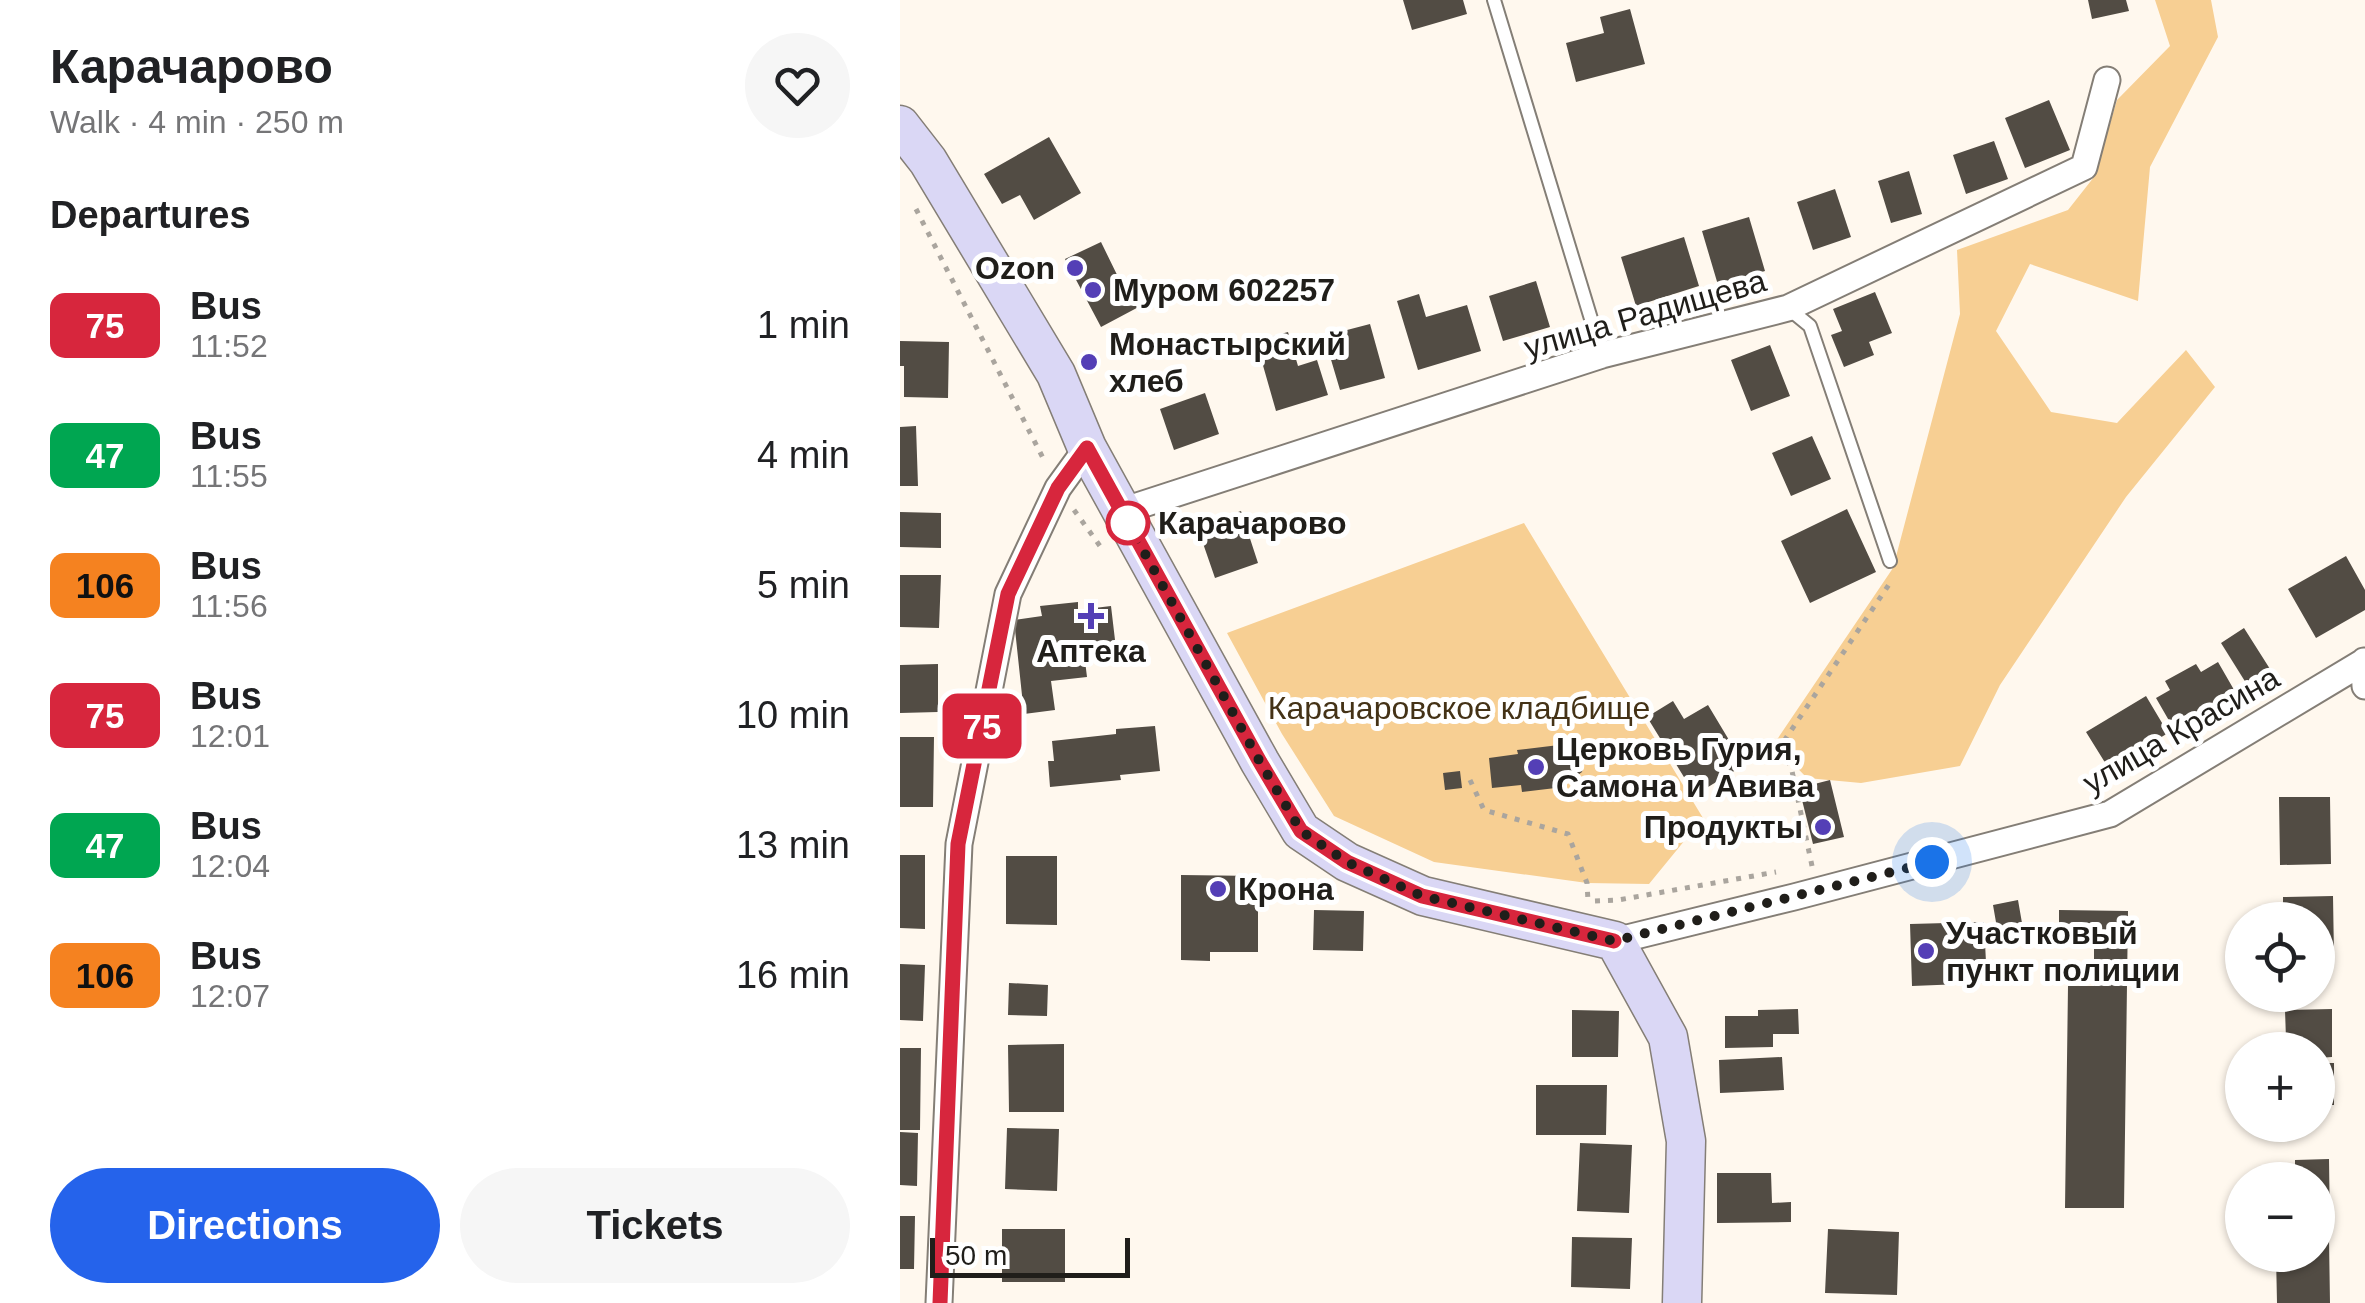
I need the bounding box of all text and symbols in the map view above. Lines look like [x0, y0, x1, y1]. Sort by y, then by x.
button: heart [745, 33, 850, 138]
text: Карачарово [50, 40, 333, 93]
text: Walk · 4 min · 250 m [50, 104, 344, 140]
text: Departures [50, 194, 251, 236]
place label: Ozon [975, 250, 1055, 286]
marker: Ozon [1064, 257, 1086, 279]
street label: улица Радищева [1520, 262, 1770, 366]
place label: Муром 602257 [1113, 272, 1335, 308]
marker: Муром 602257 [1082, 279, 1104, 301]
text: Bus [190, 285, 262, 327]
text: 1 min [757, 304, 850, 346]
text: 75 [86, 306, 124, 345]
place label: Монастырский хлеб [1109, 326, 1346, 399]
text: 11:52 [190, 328, 268, 364]
marker: Монастырский хлеб [1078, 351, 1100, 373]
text: Bus [190, 415, 262, 457]
text: 4 min [757, 434, 850, 476]
text: 47 [86, 436, 124, 475]
text: 11:55 [190, 458, 268, 494]
marker: Карачарово [1107, 502, 1149, 544]
place label: Карачарово [1158, 505, 1347, 541]
text: Bus [190, 545, 262, 587]
text: 5 min [757, 564, 850, 606]
text: 106 [76, 566, 134, 605]
text: 11:56 [190, 588, 268, 624]
marker: Аптека [1080, 605, 1102, 627]
place label: Аптека [1036, 633, 1146, 669]
street label: улица Красина [2077, 659, 2286, 801]
text: Bus [190, 675, 262, 717]
park label: Карачаровское кладбище [1268, 690, 1650, 726]
text: 10 min [736, 694, 850, 736]
line badge: 75 [937, 694, 1027, 758]
text: 75 [86, 696, 124, 735]
text: 75 [963, 707, 1001, 746]
text: 12:01 [190, 718, 270, 754]
place label: Церковь Гурия, Самона и Авива [1556, 731, 1814, 804]
marker: Церковь Гурия, Самона и Авива [1525, 756, 1547, 778]
text: Bus [190, 805, 262, 847]
place label: Продукты [1644, 809, 1803, 845]
marker: Продукты [1812, 816, 1834, 838]
text: 13 min [736, 824, 850, 866]
text: 47 [86, 826, 124, 865]
your location [1907, 837, 1957, 887]
text: 12:04 [190, 848, 270, 884]
place label: Крона [1238, 871, 1334, 907]
marker: Крона [1207, 878, 1229, 900]
map controls [2225, 902, 2335, 1272]
button: locate [2225, 902, 2335, 1012]
place label: Участковый пункт полиции [1946, 915, 2180, 988]
text: Bus [190, 935, 262, 977]
marker: Участковый пункт полиции [1915, 940, 1937, 962]
text: 16 min [736, 954, 850, 996]
text: 106 [76, 956, 134, 995]
text: 12:07 [190, 978, 270, 1014]
button: + [2225, 1032, 2335, 1142]
button: − [2225, 1162, 2335, 1272]
button: Directions [50, 1168, 440, 1283]
button: Tickets [460, 1168, 850, 1283]
scale bar [930, 1233, 1130, 1278]
text: 50 m [945, 1240, 1007, 1271]

